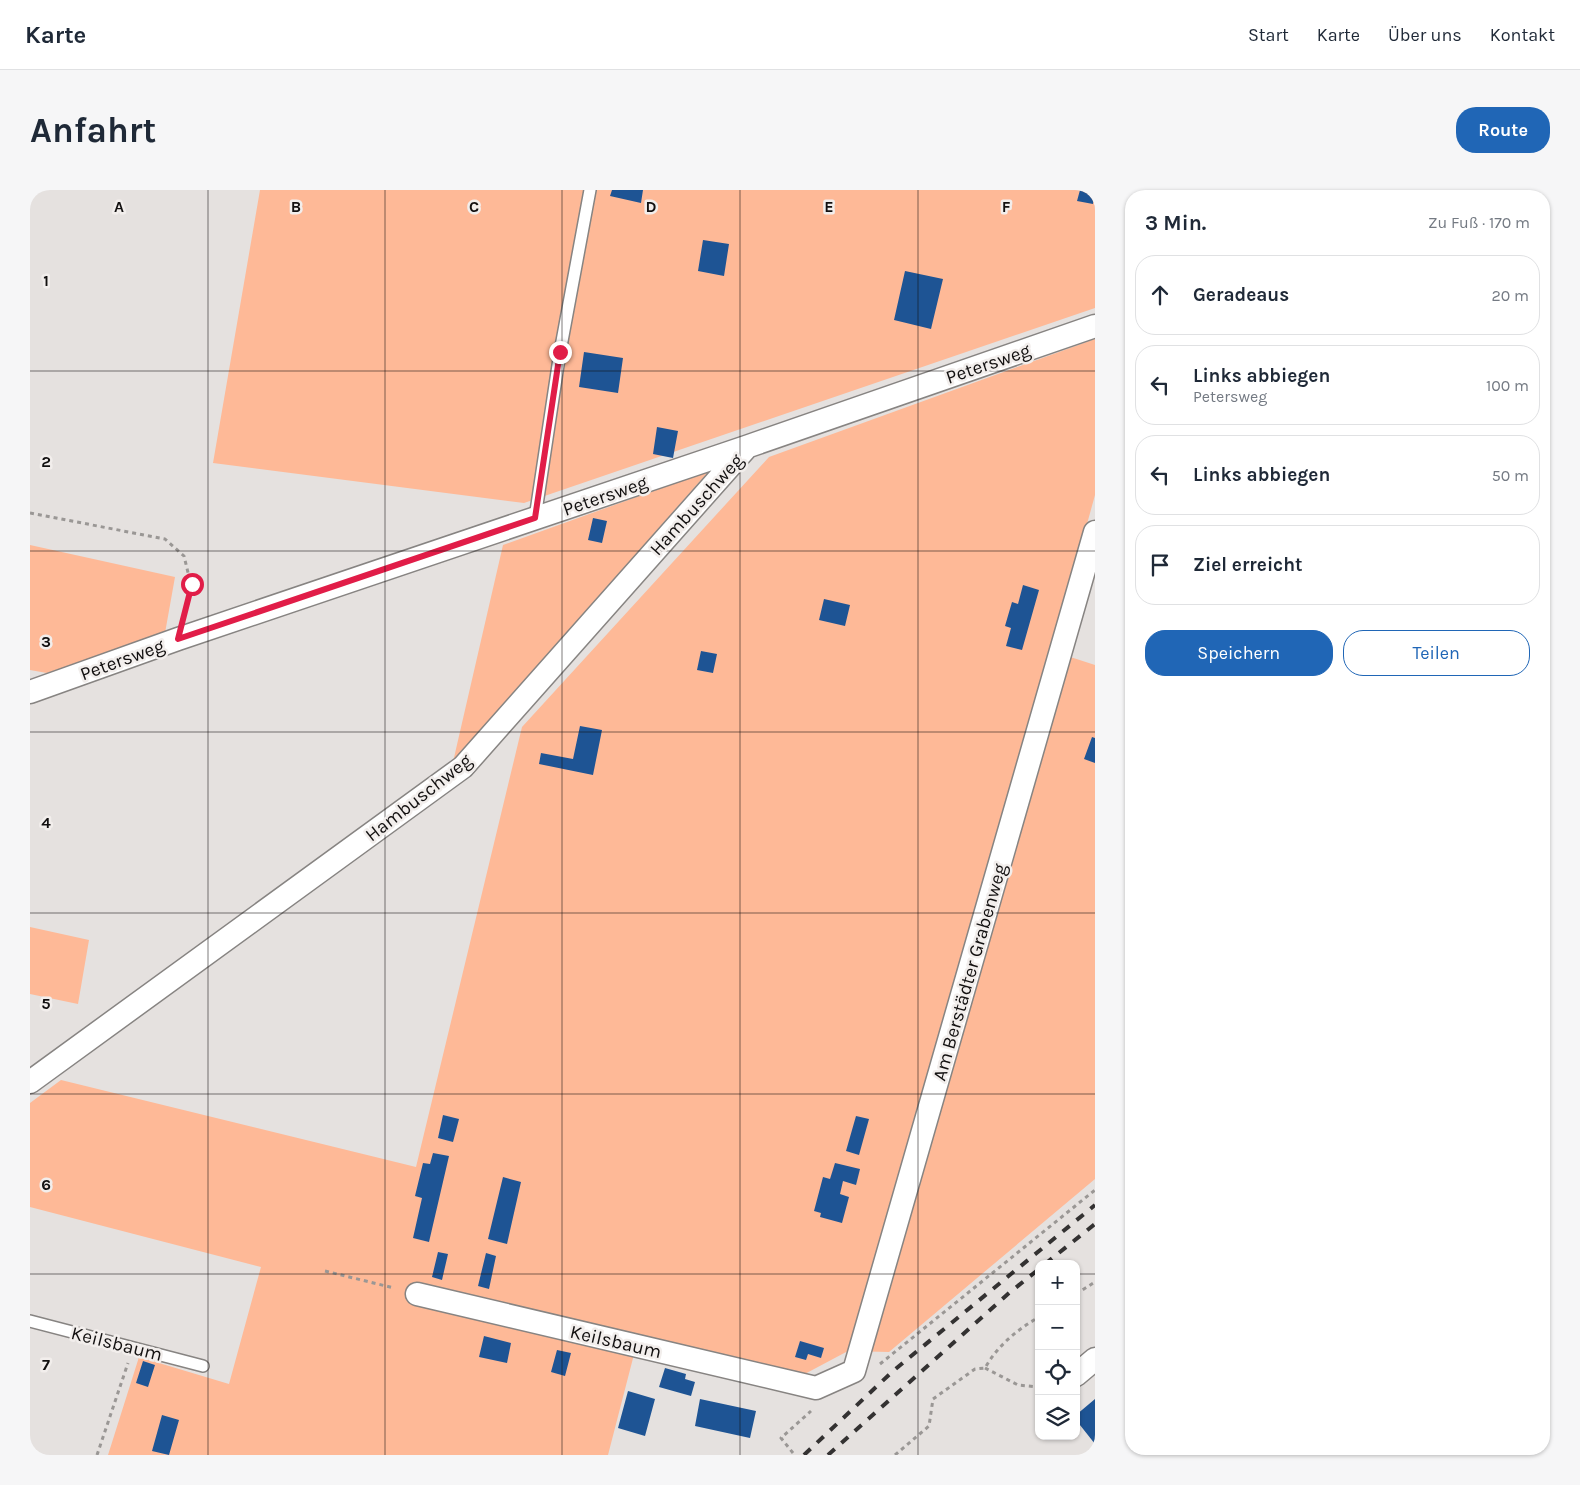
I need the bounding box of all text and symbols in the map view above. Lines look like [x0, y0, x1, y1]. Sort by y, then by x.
text: Karte [25, 21, 86, 49]
text: Start [1248, 24, 1289, 46]
text: Karte [1317, 24, 1360, 46]
text: Über uns [1388, 24, 1462, 46]
text: Kontakt [1490, 24, 1555, 46]
button: Route [1456, 107, 1550, 153]
text: Anfahrt [30, 110, 156, 151]
text: A [114, 197, 124, 216]
text: B [291, 197, 301, 216]
text: C [469, 197, 479, 216]
text: D [646, 197, 657, 216]
text: E [824, 197, 834, 216]
text: F [1002, 197, 1011, 216]
text: 3 Min. [1145, 211, 1206, 235]
text: Zu Fuß · 170 m [1428, 213, 1530, 232]
text: 1 [43, 271, 49, 290]
icon: ahead [1146, 281, 1174, 309]
text: Geradeaus [1193, 284, 1289, 306]
text: 20 m [1491, 286, 1529, 305]
street label: Petersweg [943, 339, 1034, 389]
route end [549, 341, 572, 364]
text: Links abbiegen [1193, 365, 1330, 387]
icon: left [1146, 371, 1174, 399]
text: 100 m [1486, 376, 1529, 395]
text: Petersweg [1193, 387, 1267, 406]
street label: Hambuschweg [645, 449, 748, 560]
text: 2 [41, 452, 51, 471]
icon: left [1146, 461, 1174, 489]
text: Links abbiegen [1193, 464, 1330, 486]
text: 50 m [1492, 466, 1529, 485]
street label: Petersweg [560, 471, 651, 521]
icon: arrive [1146, 551, 1174, 579]
text: Ziel erreicht [1193, 554, 1303, 576]
route start [181, 573, 204, 596]
button: Speichern [1145, 630, 1333, 676]
button: Teilen [1343, 630, 1530, 676]
text: 3 [41, 632, 51, 651]
street label: Petersweg [77, 634, 168, 685]
street label: Hambuschweg [361, 749, 477, 846]
text: 4 [41, 813, 51, 832]
street label: Am Berstädter Grabenweg [928, 861, 1012, 1083]
text: 5 [41, 994, 51, 1013]
text: 6 [41, 1175, 51, 1194]
map controls [1035, 1260, 1080, 1440]
button: + [1035, 1260, 1080, 1305]
button: − [1035, 1305, 1080, 1350]
street label: Keilsbaum [568, 1321, 664, 1363]
street label: Keilsbaum [69, 1322, 165, 1366]
button: locate [1035, 1350, 1080, 1395]
text: 7 [42, 1355, 50, 1374]
button: layers [1035, 1395, 1080, 1440]

